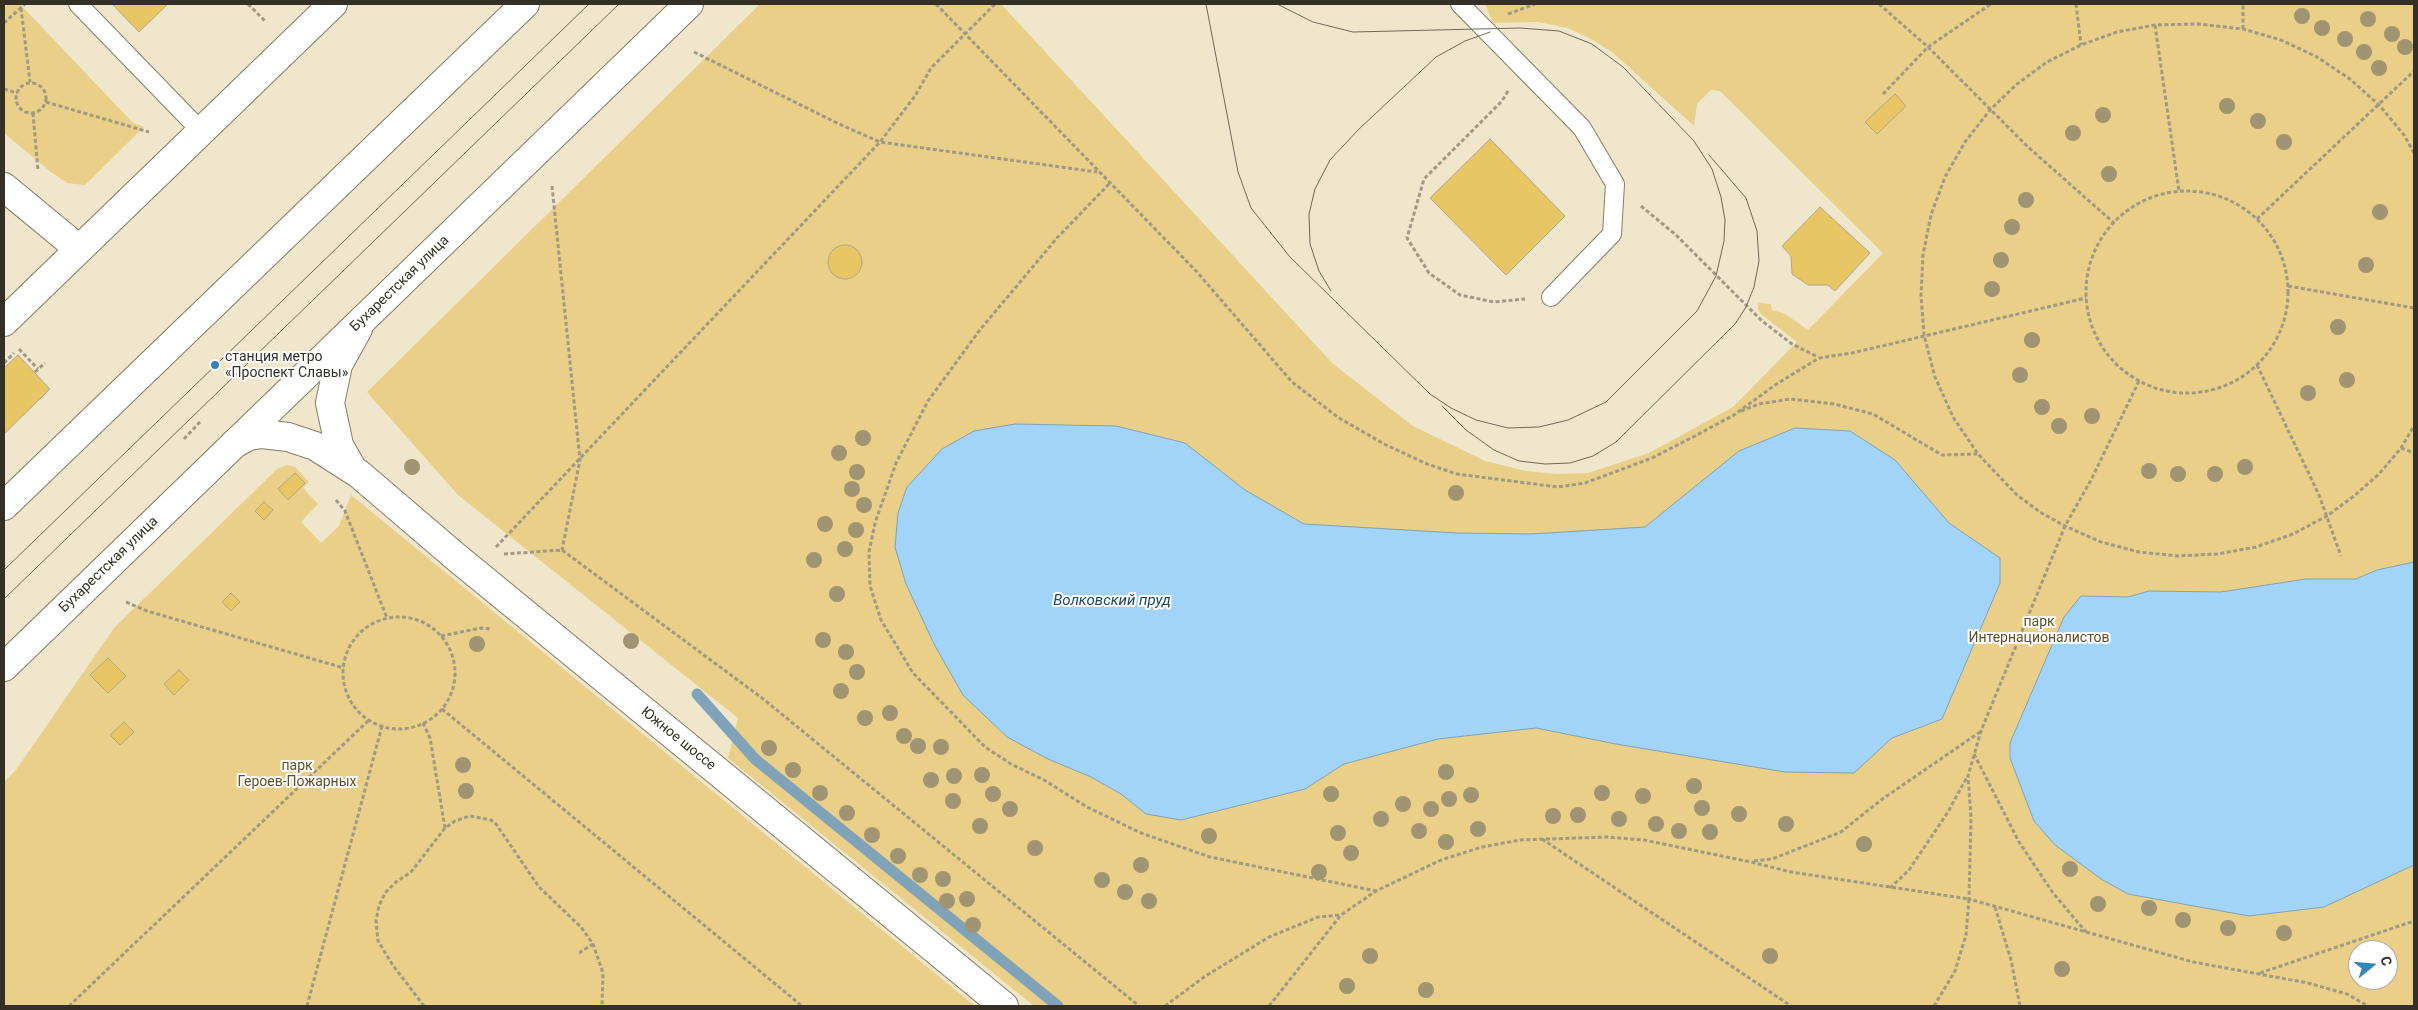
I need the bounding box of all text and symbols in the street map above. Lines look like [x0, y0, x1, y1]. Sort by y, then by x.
street label: Бухарестская улица [347, 232, 453, 336]
place label: станция метро «Проспект Славы» [225, 349, 348, 382]
marker: станция метро «Проспект Славы» [209, 359, 221, 371]
street label: Бухарестская улица [56, 513, 162, 617]
water label: Волковский пруд [1053, 592, 1171, 610]
park label: парк Интернационалистов [1968, 614, 2110, 646]
street label: Южное шоссе [637, 704, 719, 774]
park label: парк Героев-Пожарных [238, 758, 356, 790]
north arrow [2348, 940, 2398, 990]
text: С [2377, 954, 2395, 968]

